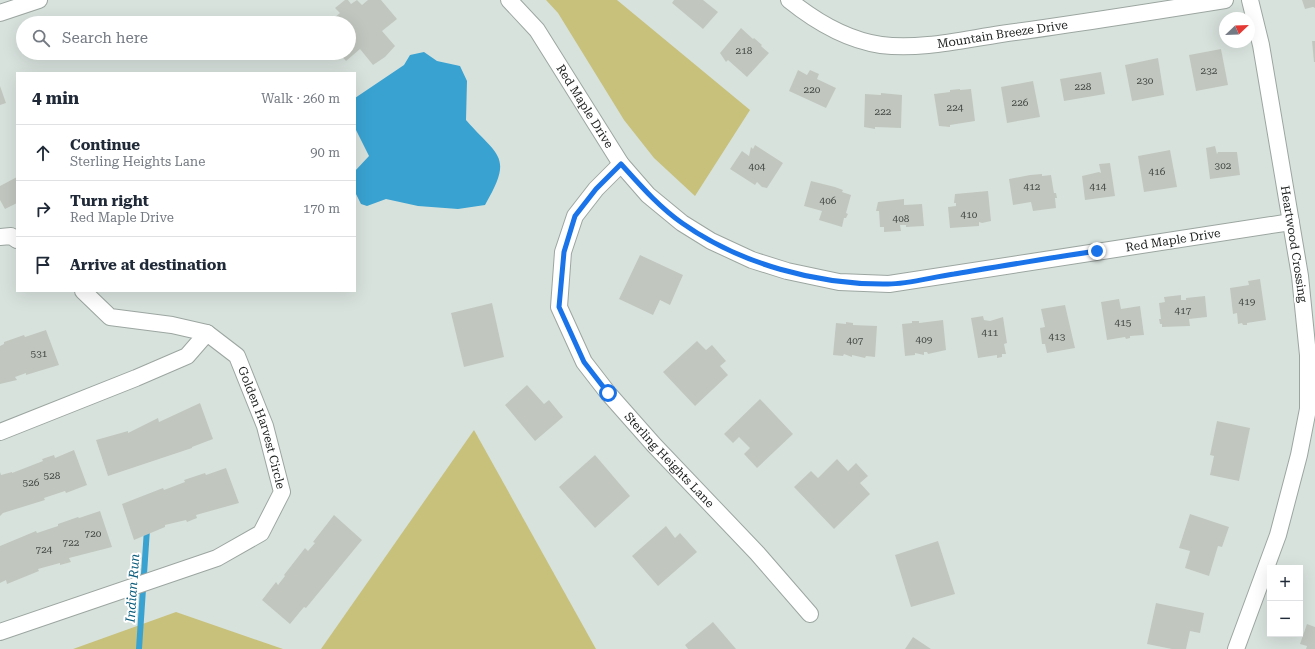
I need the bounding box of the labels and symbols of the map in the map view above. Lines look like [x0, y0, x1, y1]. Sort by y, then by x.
north arrow [1219, 12, 1255, 48]
street label: Mountain Breeze Drive [936, 18, 1069, 51]
house number: 218 [736, 45, 753, 56]
street label: Red Maple Drive [553, 62, 616, 151]
house number: 232 [1201, 65, 1218, 76]
house number: 230 [1137, 75, 1154, 86]
house number: 228 [1075, 81, 1092, 92]
house number: 220 [804, 84, 821, 95]
house number: 226 [1012, 97, 1029, 108]
house number: 224 [947, 102, 964, 113]
house number: 222 [875, 106, 892, 117]
house number: 302 [1215, 160, 1232, 171]
house number: 404 [749, 161, 766, 172]
house number: 416 [1149, 166, 1166, 177]
house number: 412 [1024, 181, 1041, 192]
house number: 414 [1090, 181, 1107, 192]
street label: Heartwood Crossing [1278, 184, 1310, 304]
house number: 406 [820, 195, 837, 206]
house number: 410 [961, 209, 978, 220]
house number: 408 [893, 213, 910, 224]
street label: Red Maple Drive [1125, 226, 1222, 254]
route end [1088, 242, 1106, 260]
house number: 419 [1239, 296, 1256, 307]
house number: 417 [1175, 305, 1192, 316]
house number: 415 [1115, 317, 1132, 328]
house number: 411 [982, 327, 999, 338]
house number: 413 [1049, 331, 1066, 342]
house number: 409 [916, 334, 933, 345]
house number: 407 [847, 335, 864, 346]
house number: 531 [31, 348, 48, 359]
street label: Golden Harvest Circle [235, 364, 288, 491]
route start [599, 384, 617, 402]
street label: Sterling Heights Lane [621, 409, 717, 511]
house number: 528 [44, 470, 61, 481]
house number: 526 [23, 477, 40, 488]
house number: 720 [85, 528, 102, 539]
house number: 722 [63, 537, 80, 548]
house number: 724 [36, 544, 53, 555]
water label: Indian Run [123, 553, 142, 624]

